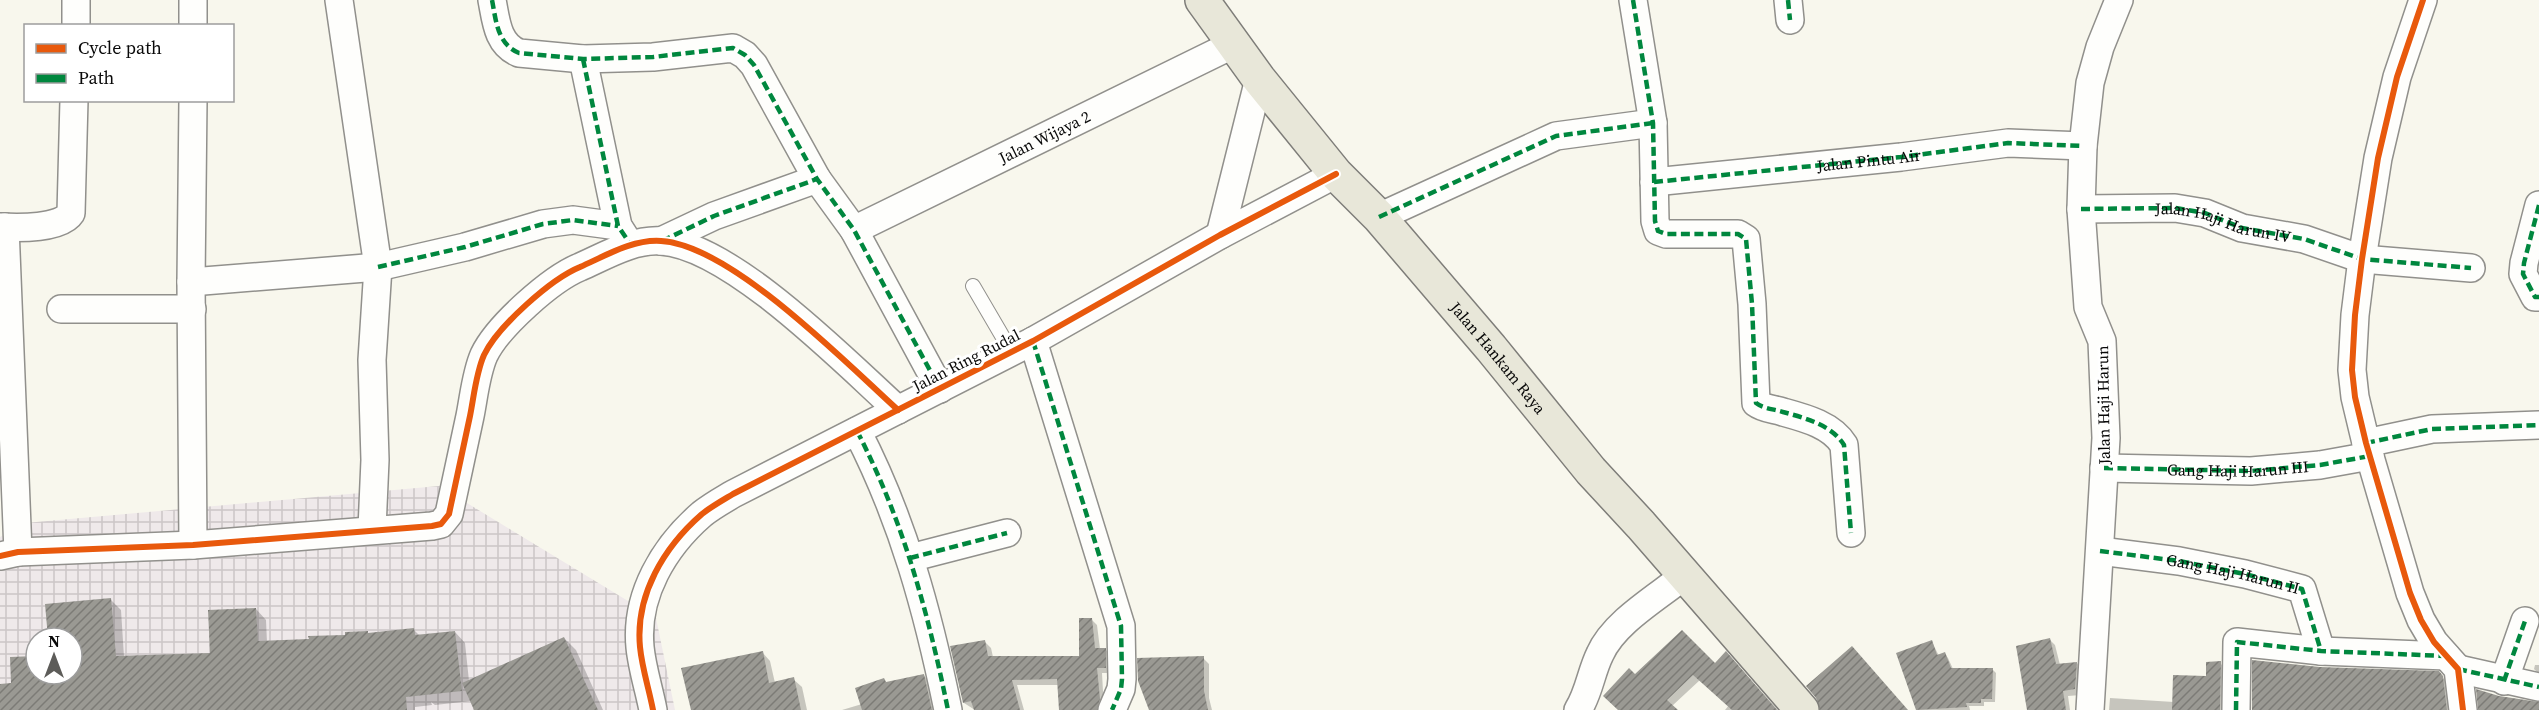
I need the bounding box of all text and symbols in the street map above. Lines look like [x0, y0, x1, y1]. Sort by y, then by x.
legend [24, 24, 234, 102]
text: Cycle path [78, 35, 162, 60]
text: Path [78, 65, 115, 90]
street label: Jalan Wijaya 2 [994, 105, 1094, 169]
street label: Jalan Pintu Air [1815, 143, 1922, 177]
street label: Jalan Haji Harun IV [2154, 197, 2293, 248]
street label: Jalan Hankam Raya [1445, 296, 1552, 419]
street label: Jalan Ring Rudal [908, 323, 1024, 397]
street label: Jalan Haji Harun [2091, 345, 2115, 466]
street label: Gang Haji Harun III [2167, 455, 2310, 482]
street label: Gang Haji Harun II [2165, 549, 2302, 599]
north arrow [24, 626, 84, 686]
text: N [48, 630, 60, 652]

